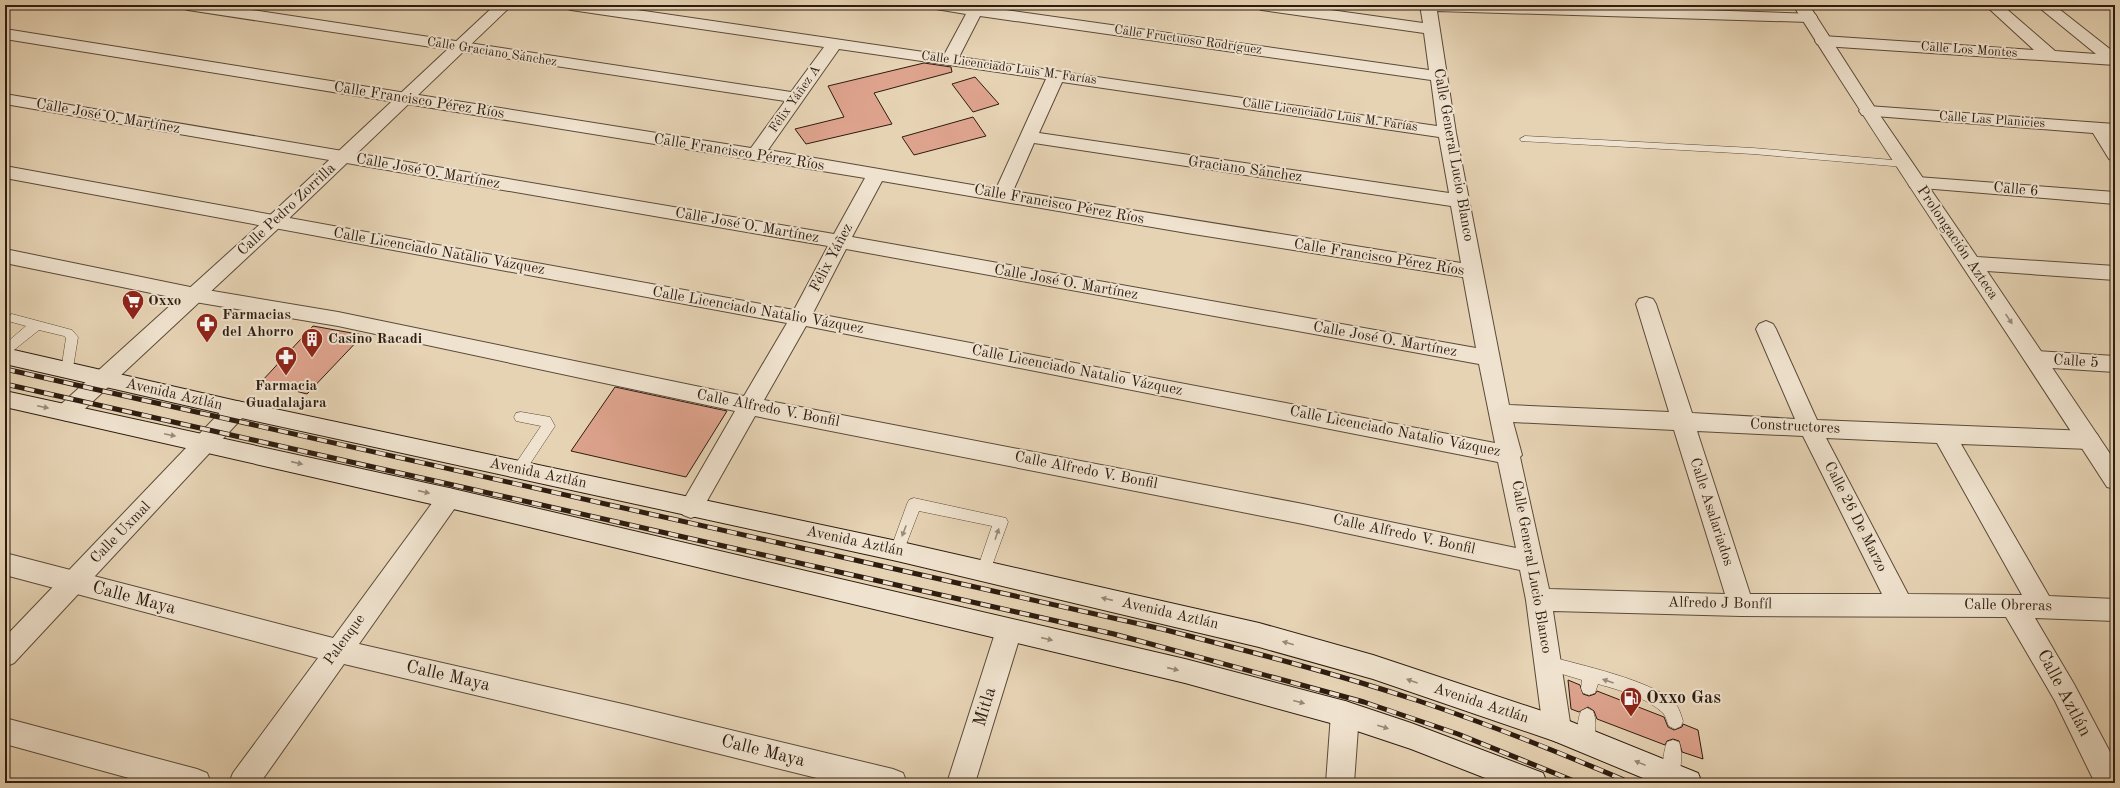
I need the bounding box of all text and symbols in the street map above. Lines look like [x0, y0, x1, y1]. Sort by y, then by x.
street label: Calle Fructuoso Rodríguez [1113, 23, 1263, 57]
street label: Calle Graciano Sánchez [426, 35, 558, 69]
street label: Calle Los Montes [1920, 40, 2018, 60]
street label: Calle Licenciado Luis M. Farías [920, 49, 1098, 87]
street label: Félix Yáñez A [767, 63, 823, 135]
street label: Calle General Lucio Blanco [1430, 67, 1476, 243]
street label: Calle Francisco Pérez Ríos [333, 80, 505, 122]
street label: Calle Licenciado Luis M. Farías [1241, 96, 1419, 134]
street label: Calle José O. Martínez [35, 97, 181, 137]
street label: Calle Las Planicies [1939, 110, 2046, 130]
street label: Calle Francisco Pérez Ríos [653, 132, 825, 174]
street label: Calle José O. Martínez [355, 152, 501, 192]
street label: Graciano Sánchez [1187, 155, 1303, 185]
street label: Calle Pedro Zorrilla [235, 161, 339, 259]
street label: Calle 6 [1993, 181, 2039, 199]
street label: Calle Francisco Pérez Ríos [973, 183, 1145, 227]
street label: Prolongación Azteca [1913, 184, 2001, 303]
street label: Calle José O. Martínez [674, 206, 820, 246]
street label: Félix Yáñez [808, 221, 856, 295]
street label: Calle Licenciado Natalio Vázquez [332, 226, 546, 278]
street label: Calle Francisco Pérez Ríos [1293, 237, 1465, 279]
street label: Calle José O. Martínez [993, 263, 1139, 303]
street label: Calle Licenciado Natalio Vázquez [651, 285, 865, 337]
supermarket icon: Oxxo [120, 288, 146, 321]
place label: Oxxo [148, 294, 181, 309]
place label: Farmacias del Ahorro [222, 308, 294, 340]
pharmacy icon: Farmacias del Ahorro [194, 311, 220, 344]
one-way arrow [2005, 314, 2013, 324]
street label: Calle José O. Martínez [1312, 320, 1458, 360]
building icon: Casino Racadi [299, 326, 325, 359]
place label: Casino Racadi [328, 332, 422, 347]
street label: Calle Licenciado Natalio Vázquez [970, 343, 1184, 399]
pharmacy icon: Farmacia Guadalajara [273, 344, 299, 377]
street label: Calle 5 [2053, 353, 2099, 371]
street label: Avenida Aztlán [124, 377, 224, 413]
place label: Farmacia Guadalajara [245, 379, 327, 411]
street label: Calle Alfredo V. Bonfil [695, 388, 841, 430]
street label: Calle Licenciado Natalio Vázquez [1288, 404, 1502, 460]
one-way arrow [37, 405, 49, 411]
street label: Constructores [1750, 417, 1840, 437]
one-way arrow [164, 432, 176, 438]
street label: Calle Alfredo V. Bonfil [1013, 450, 1159, 492]
street label: Avenida Aztlán [488, 456, 588, 492]
street label: Calle Asalariados [1686, 456, 1736, 568]
street label: Calle 26 De Marzo [1821, 460, 1889, 574]
one-way arrow [291, 461, 303, 467]
street label: Calle General Lucio Blanco [1508, 479, 1554, 655]
one-way arrow [418, 489, 430, 495]
street label: Calle Uxmal [88, 499, 154, 567]
street label: Calle Alfredo V. Bonfil [1331, 513, 1477, 557]
street label: Avenida Aztlán [805, 524, 905, 560]
one-way arrow [900, 525, 906, 537]
one-way arrow [994, 527, 1000, 539]
street label: Calle Maya [90, 578, 178, 618]
one-way arrow [1101, 596, 1113, 602]
street label: Avenida Aztlán [1120, 596, 1220, 632]
street label: Alfredo J Bonfíl [1668, 596, 1772, 612]
street label: Calle Obreras [1964, 598, 2052, 614]
street label: Palenque [322, 612, 368, 668]
one-way arrow [1041, 636, 1053, 642]
one-way arrow [1281, 640, 1293, 646]
street label: Calle Aztlán [2034, 647, 2094, 740]
street label: Calle Maya [404, 658, 492, 694]
one-way arrow [1167, 666, 1179, 672]
one-way arrow [1405, 678, 1417, 684]
one-way arrow [1602, 678, 1614, 684]
street label: Avenida Aztlán [1432, 682, 1530, 726]
street label: Mitla [971, 685, 999, 729]
fuel station icon: Oxxo Gas [1618, 685, 1644, 718]
place label: Oxxo Gas [1646, 689, 1721, 707]
one-way arrow [1293, 699, 1305, 705]
one-way arrow [1377, 724, 1389, 730]
street label: Calle Maya [719, 732, 807, 770]
one-way arrow [1633, 759, 1645, 765]

